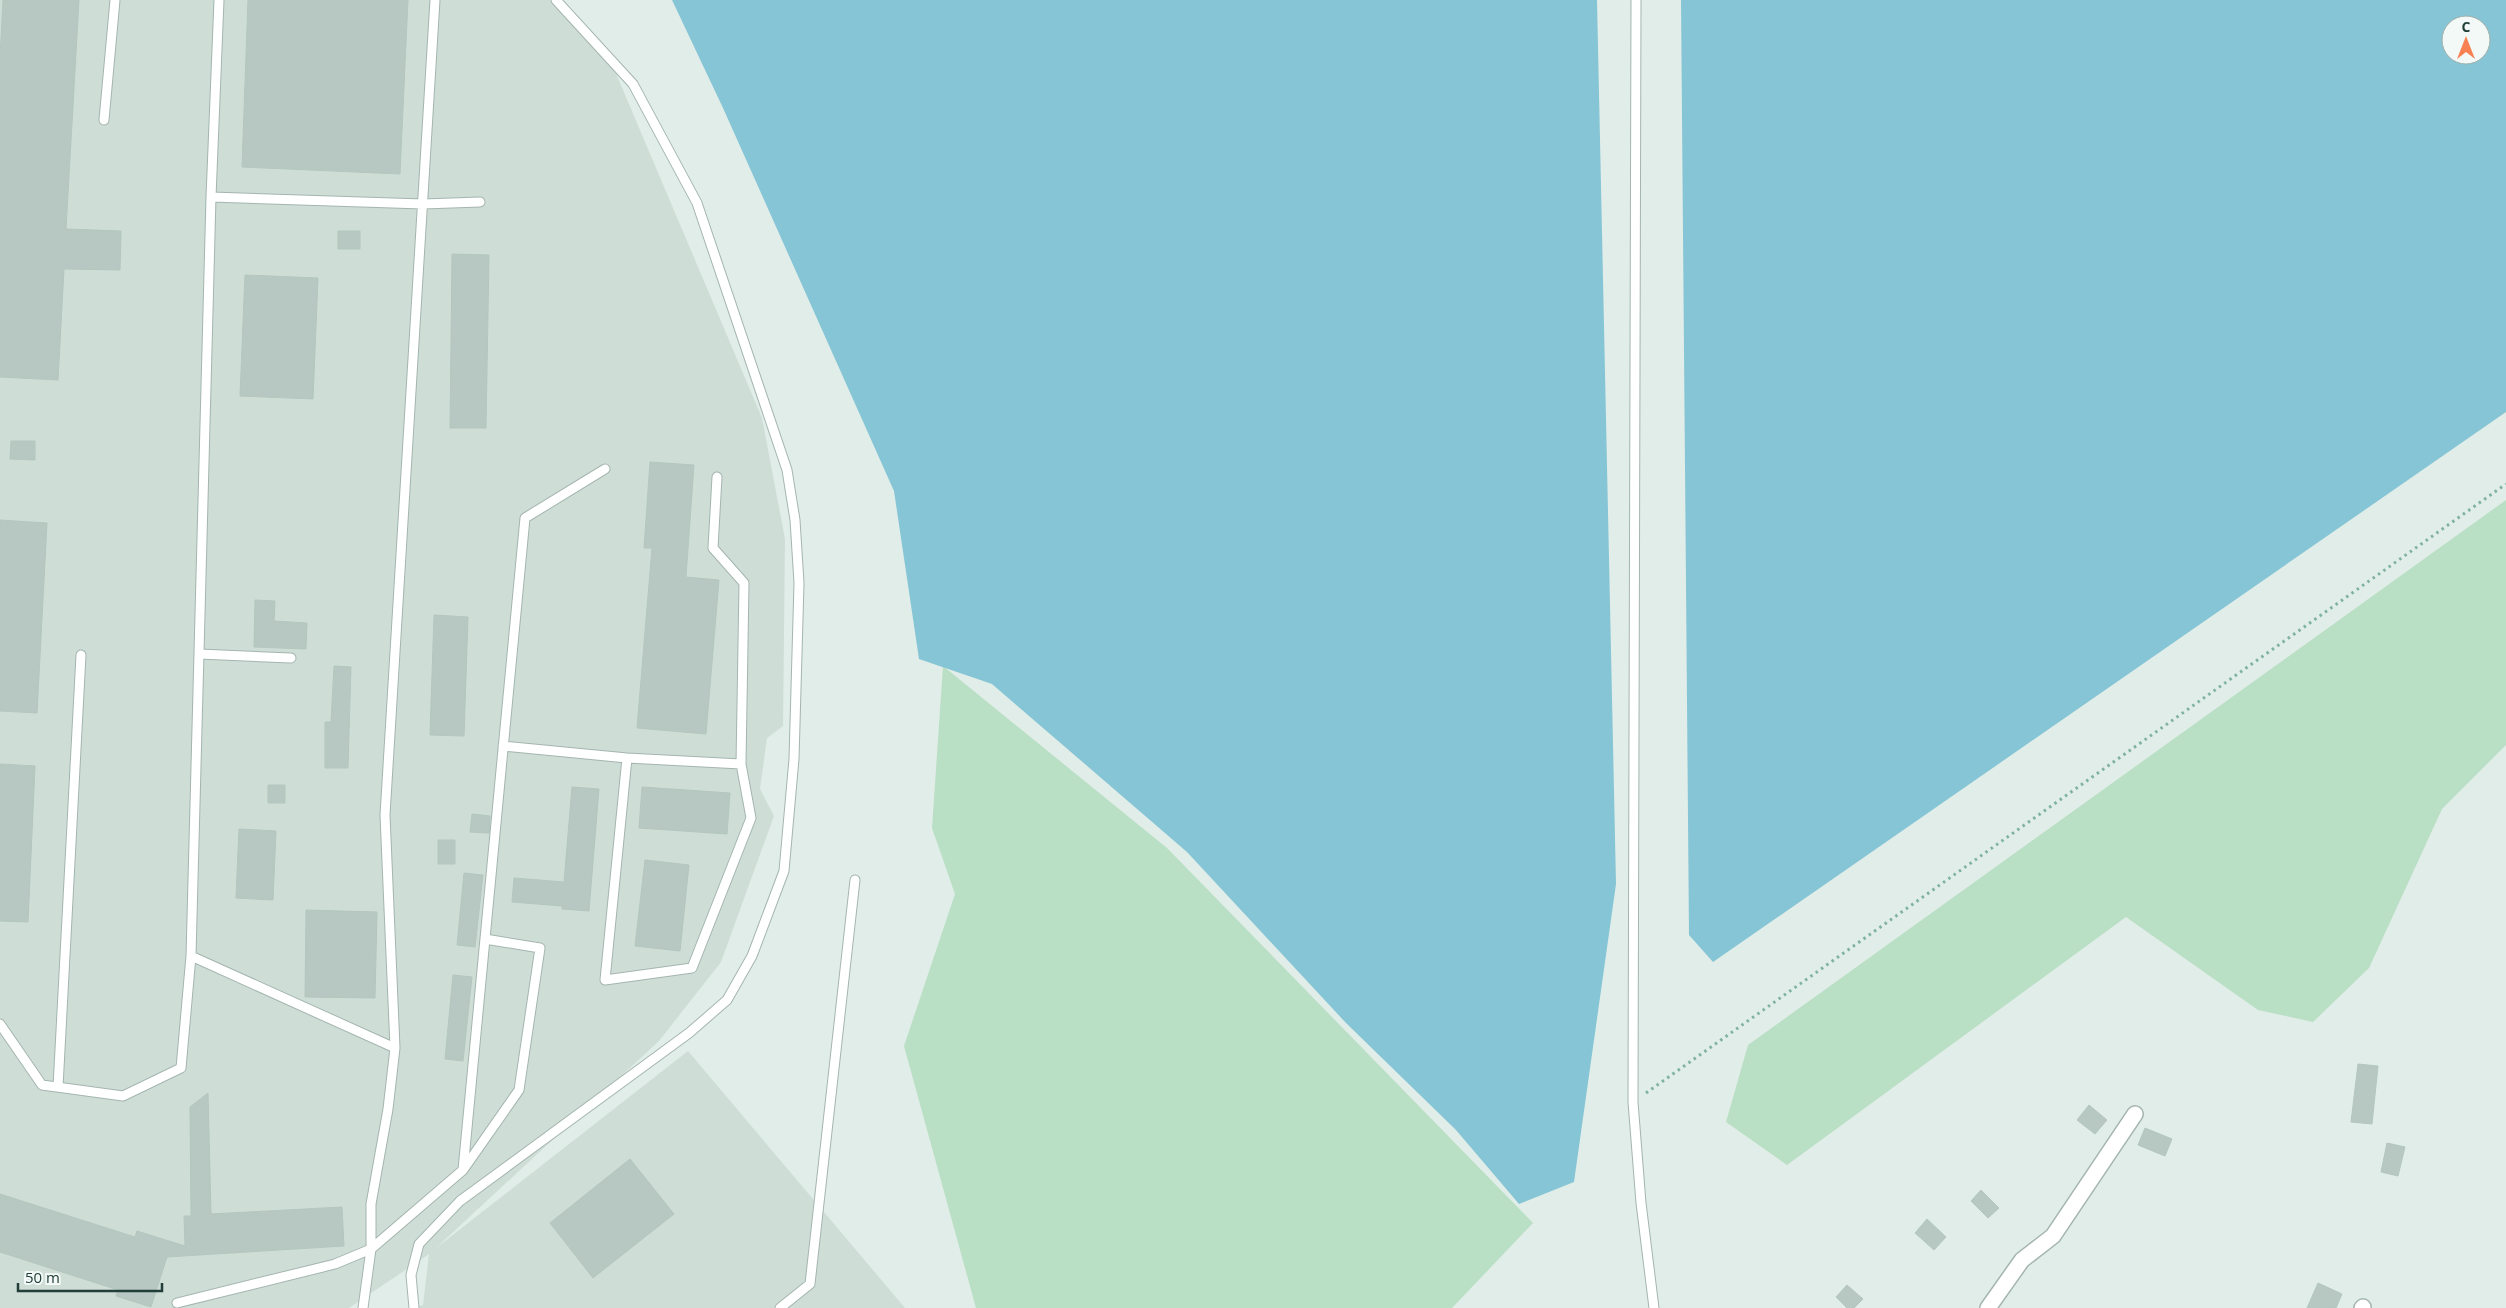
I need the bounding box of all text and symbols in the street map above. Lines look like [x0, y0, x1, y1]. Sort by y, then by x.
north arrow [2441, 15, 2491, 65]
text: С [2462, 17, 2471, 36]
scale bar [18, 1260, 161, 1292]
text: 50 m [25, 1267, 60, 1287]

